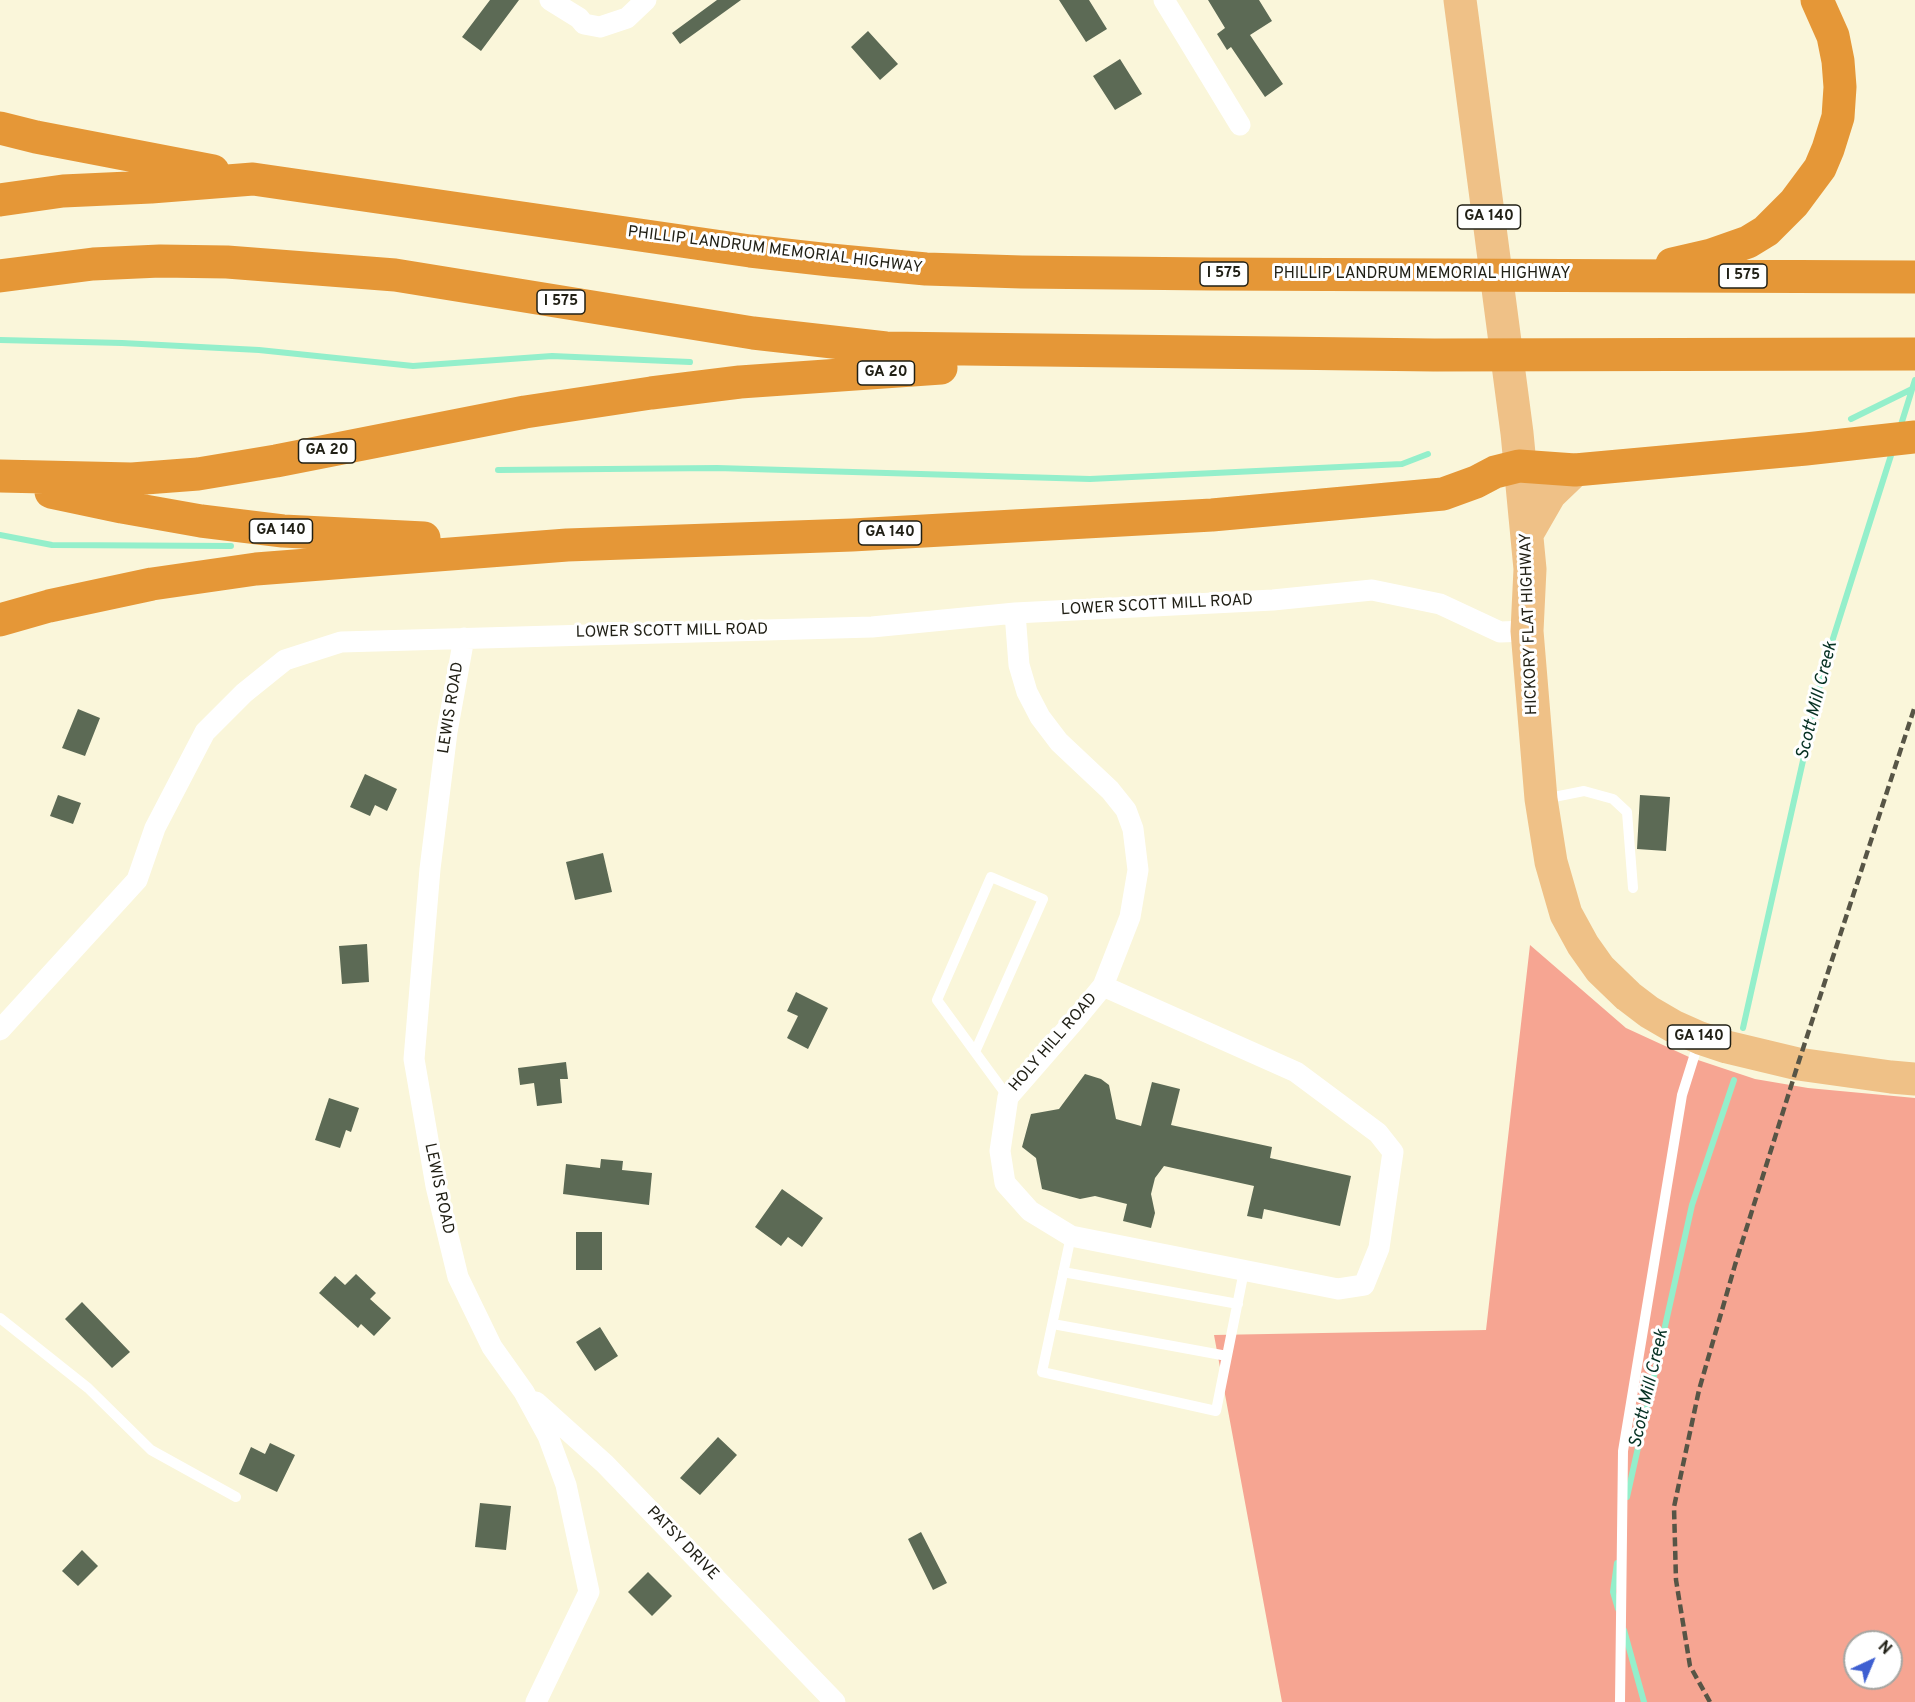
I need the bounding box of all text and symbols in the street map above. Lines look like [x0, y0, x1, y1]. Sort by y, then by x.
road number: GA 140 [1458, 205, 1520, 229]
street label: PHILLIP LANDRUM MEMORIAL HIGHWAY [627, 223, 923, 279]
road number: I 575 [1200, 262, 1248, 286]
road number: I 575 [1719, 264, 1767, 288]
street label: PHILLIP LANDRUM MEMORIAL HIGHWAY [1274, 265, 1570, 285]
road number: I 575 [537, 290, 585, 314]
road number: GA 20 [858, 361, 914, 385]
road number: GA 20 [298, 439, 356, 463]
road number: GA 140 [250, 519, 312, 543]
road number: GA 140 [858, 521, 922, 545]
street label: HICKORY FLAT HIGHWAY [1517, 533, 1543, 715]
street label: LOWER SCOTT MILL ROAD [1060, 591, 1254, 621]
street label: LOWER SCOTT MILL ROAD [576, 621, 768, 643]
water label: Scott Mill Creek [1793, 640, 1843, 762]
street label: LEWIS ROAD [435, 661, 469, 755]
street label: HOLY HILL ROAD [1006, 990, 1102, 1096]
road number: GA 140 [1668, 1025, 1730, 1049]
street label: LEWIS ROAD [419, 1142, 457, 1236]
water label: Scott Mill Creek [1626, 1328, 1674, 1450]
street label: PATSY DRIVE [642, 1503, 722, 1585]
north arrow [1843, 1630, 1903, 1690]
text: N [1873, 1637, 1895, 1660]

